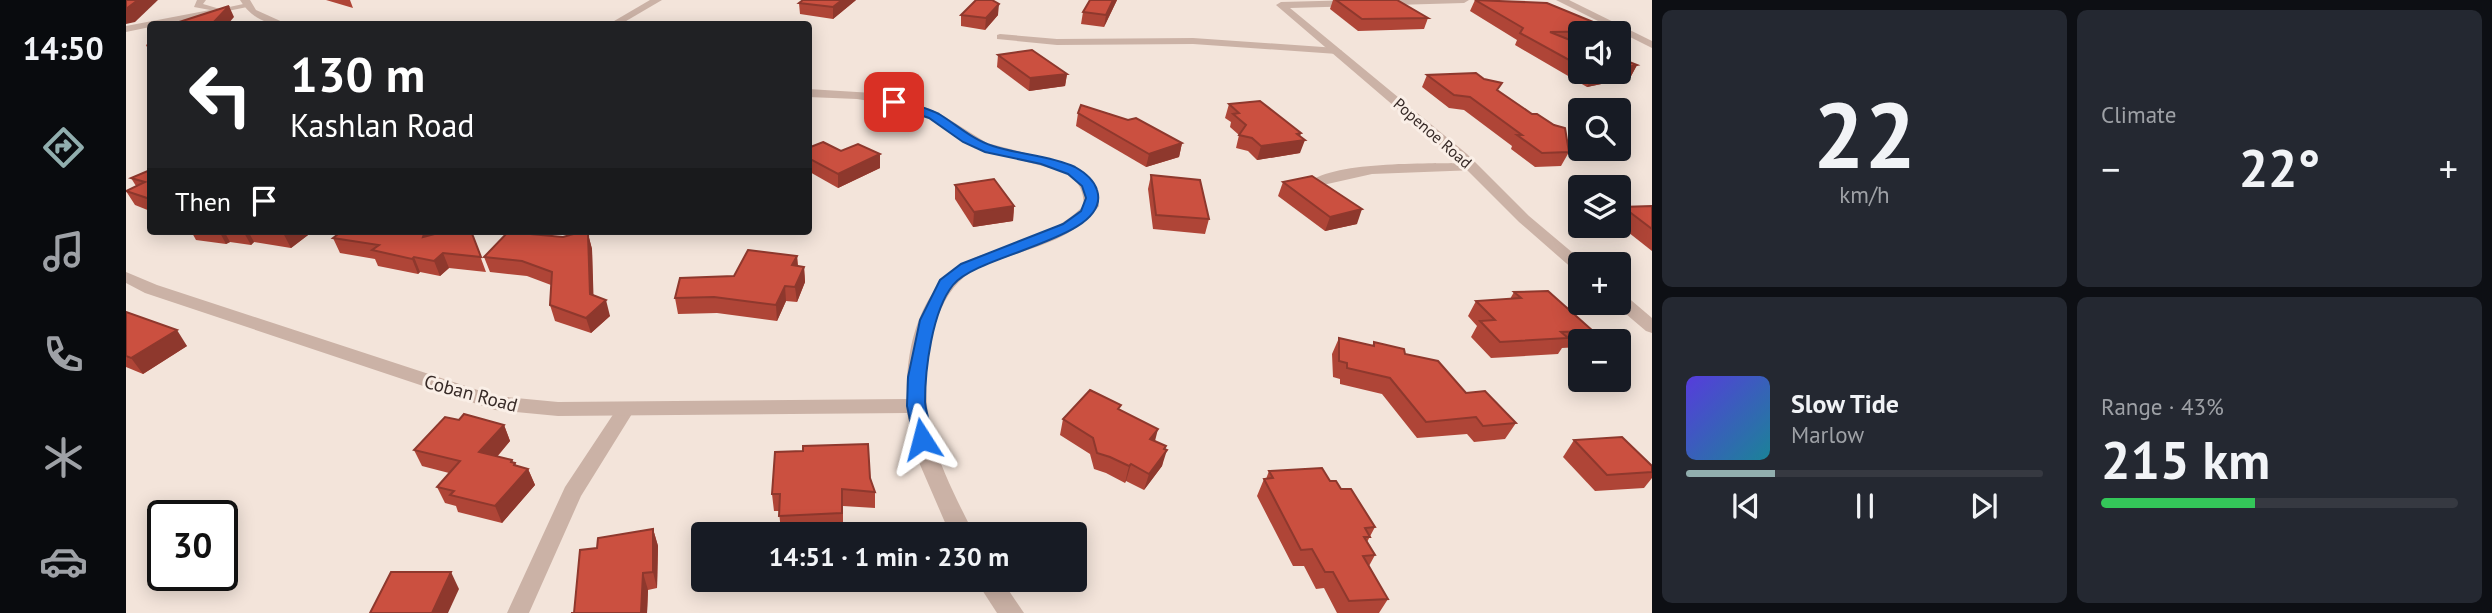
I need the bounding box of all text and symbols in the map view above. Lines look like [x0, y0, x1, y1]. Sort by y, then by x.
map controls [1568, 21, 1631, 392]
button: sound [1568, 21, 1631, 84]
text: 14:50 [22, 27, 104, 69]
text: 130 m [290, 42, 425, 106]
icon: left [175, 49, 266, 140]
pin [864, 72, 924, 132]
text: 22 [1813, 75, 1916, 193]
icon: arrive [875, 83, 913, 121]
street label: Popenoe Road [1390, 94, 1476, 172]
button: search [1568, 98, 1631, 161]
text: Climate [2101, 100, 2176, 129]
text: Kashlan Road [290, 104, 474, 146]
icon: directions [39, 123, 88, 172]
text: 22° [2239, 134, 2320, 201]
text: − [2101, 144, 2120, 193]
text: + [2439, 144, 2458, 193]
button: layers [1568, 175, 1631, 238]
text: km/h [1839, 180, 1890, 209]
icon: arrive [245, 182, 283, 220]
text: Then [175, 185, 231, 218]
icon: music [39, 227, 88, 276]
button: + [1568, 252, 1631, 315]
button: − [1568, 329, 1631, 392]
icon: phone [39, 330, 88, 379]
street label: Coban Road [422, 369, 520, 417]
text: Slow Tide [1791, 387, 1899, 420]
text: Range · 43% [2101, 392, 2224, 421]
position arrow [885, 402, 959, 476]
text: Marlow [1791, 420, 1864, 449]
text: 215 km [2101, 426, 2270, 493]
icon: climate [39, 433, 88, 482]
icon: previous [1727, 487, 1765, 525]
icon: pause [1846, 487, 1884, 525]
icon: next [1965, 487, 2003, 525]
speed limit sign: 30 [147, 500, 238, 591]
icon: car [39, 537, 88, 586]
text: 14:51 · 1 min · 230 m [769, 540, 1009, 573]

